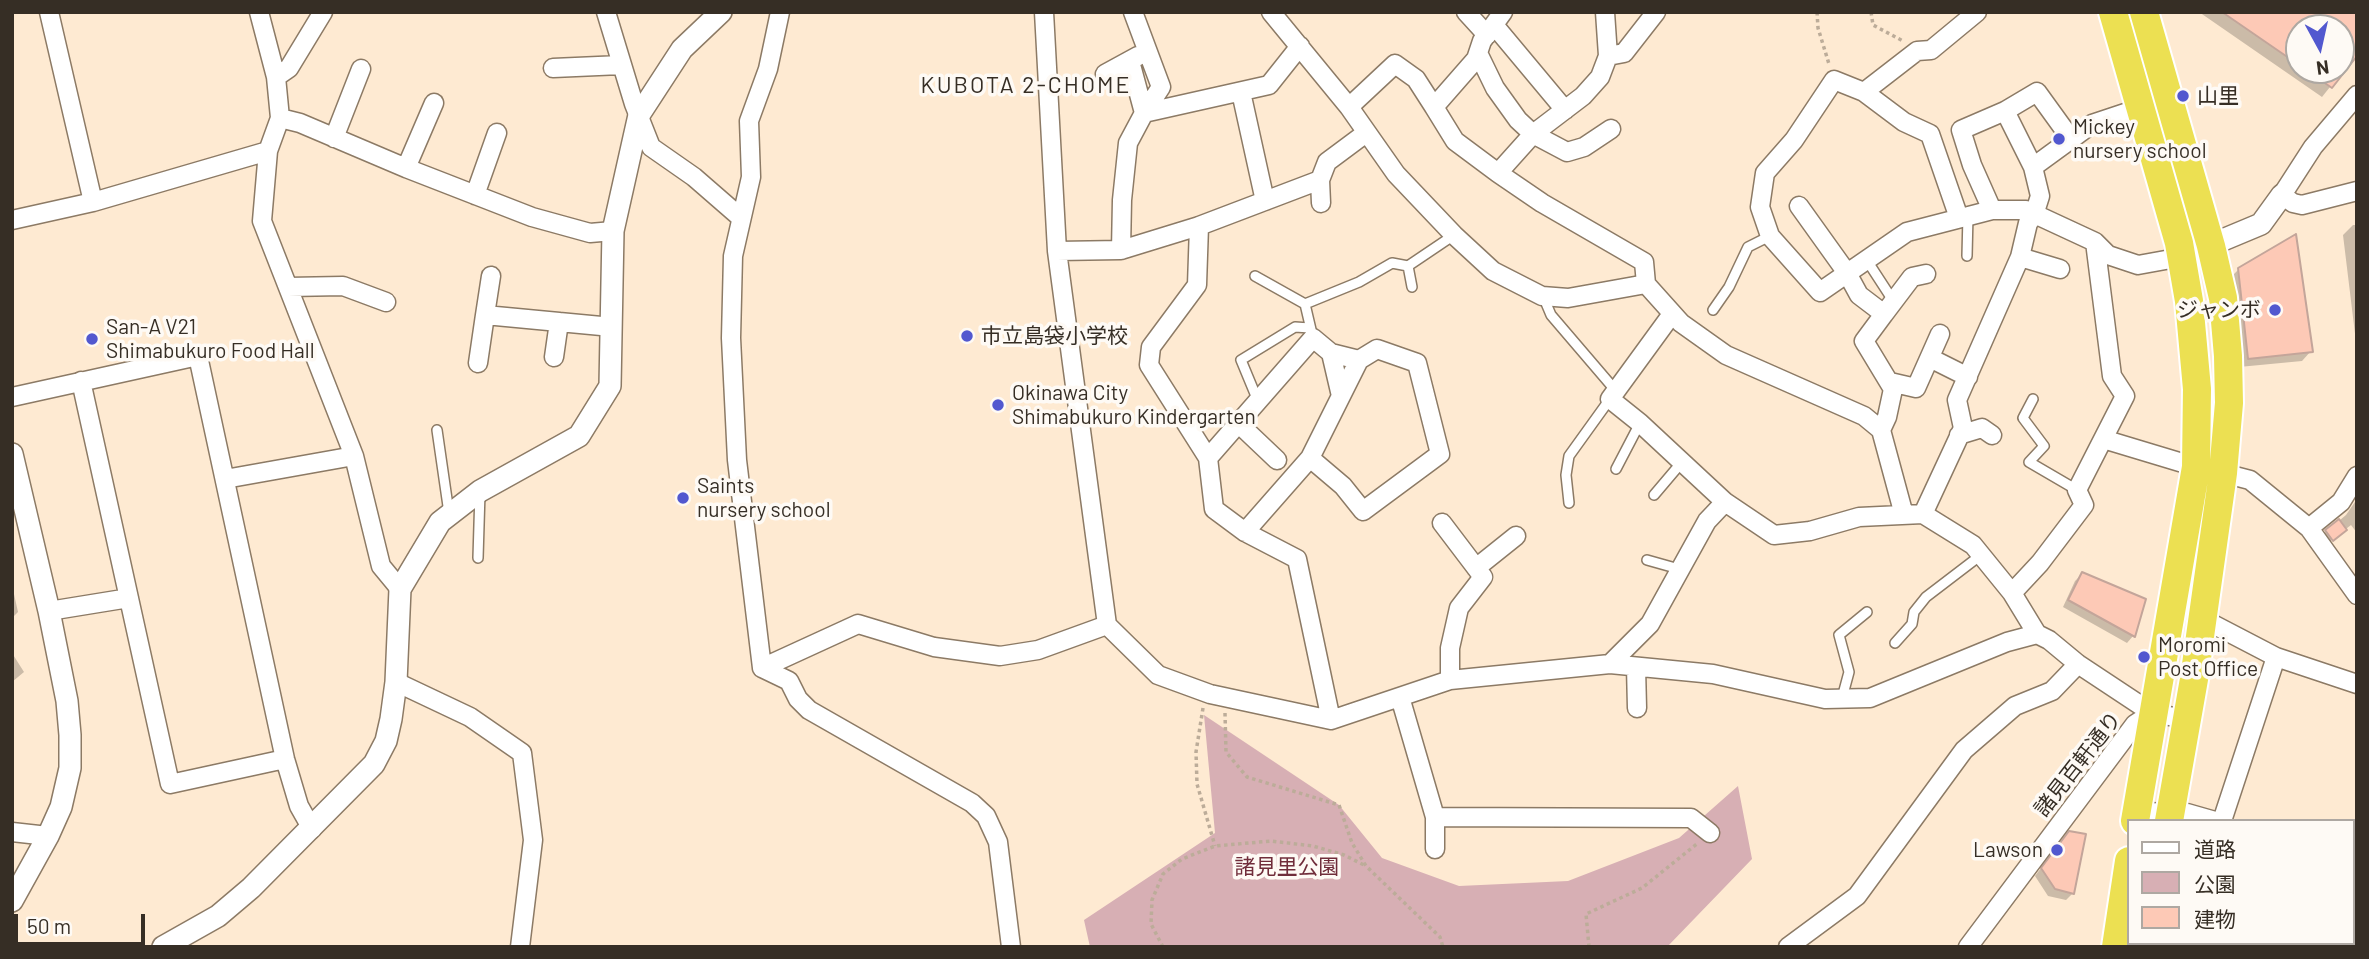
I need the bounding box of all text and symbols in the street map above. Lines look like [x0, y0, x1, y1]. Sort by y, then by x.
north arrow [2285, 14, 2355, 84]
text: N [2315, 56, 2331, 81]
district label: KUBOTA 2-CHOME [922, 71, 1130, 99]
place label: 山里 [2197, 83, 2239, 109]
marker: 山里 [2175, 88, 2191, 104]
place label: Mickey nursery school [2073, 114, 2206, 164]
marker: Mickey nursery school [2051, 131, 2067, 147]
place label: ジャンボ [2177, 297, 2261, 323]
marker: ジャンボ [2267, 302, 2283, 318]
place label: San-A V21 Shimabukuro Food Hall [106, 314, 314, 364]
place label: 市立島袋小学校 [981, 323, 1128, 349]
marker: 市立島袋小学校 [959, 328, 975, 344]
marker: San-A V21 Shimabukuro Food Hall [84, 331, 100, 347]
place label: Okinawa City Shimabukuro Kindergarten [1012, 380, 1256, 430]
marker: Okinawa City Shimabukuro Kindergarten [990, 397, 1006, 413]
place label: Saints nursery school [697, 473, 830, 523]
marker: Saints nursery school [675, 490, 691, 506]
place label: Moromi Post Office [2158, 632, 2258, 682]
marker: Moromi Post Office [2136, 649, 2152, 665]
street label: 諸見百軒通り [2029, 707, 2127, 821]
legend [2128, 819, 2355, 945]
text: 道路 [2194, 836, 2236, 861]
place label: Lawson [1973, 837, 2043, 863]
marker: Lawson [2049, 842, 2065, 858]
park label: 諸見里公園 [1235, 854, 1339, 880]
text: 公園 [2194, 871, 2236, 896]
scale bar [18, 900, 149, 944]
text: 建物 [2194, 906, 2236, 931]
text: 50 m [27, 913, 71, 938]

